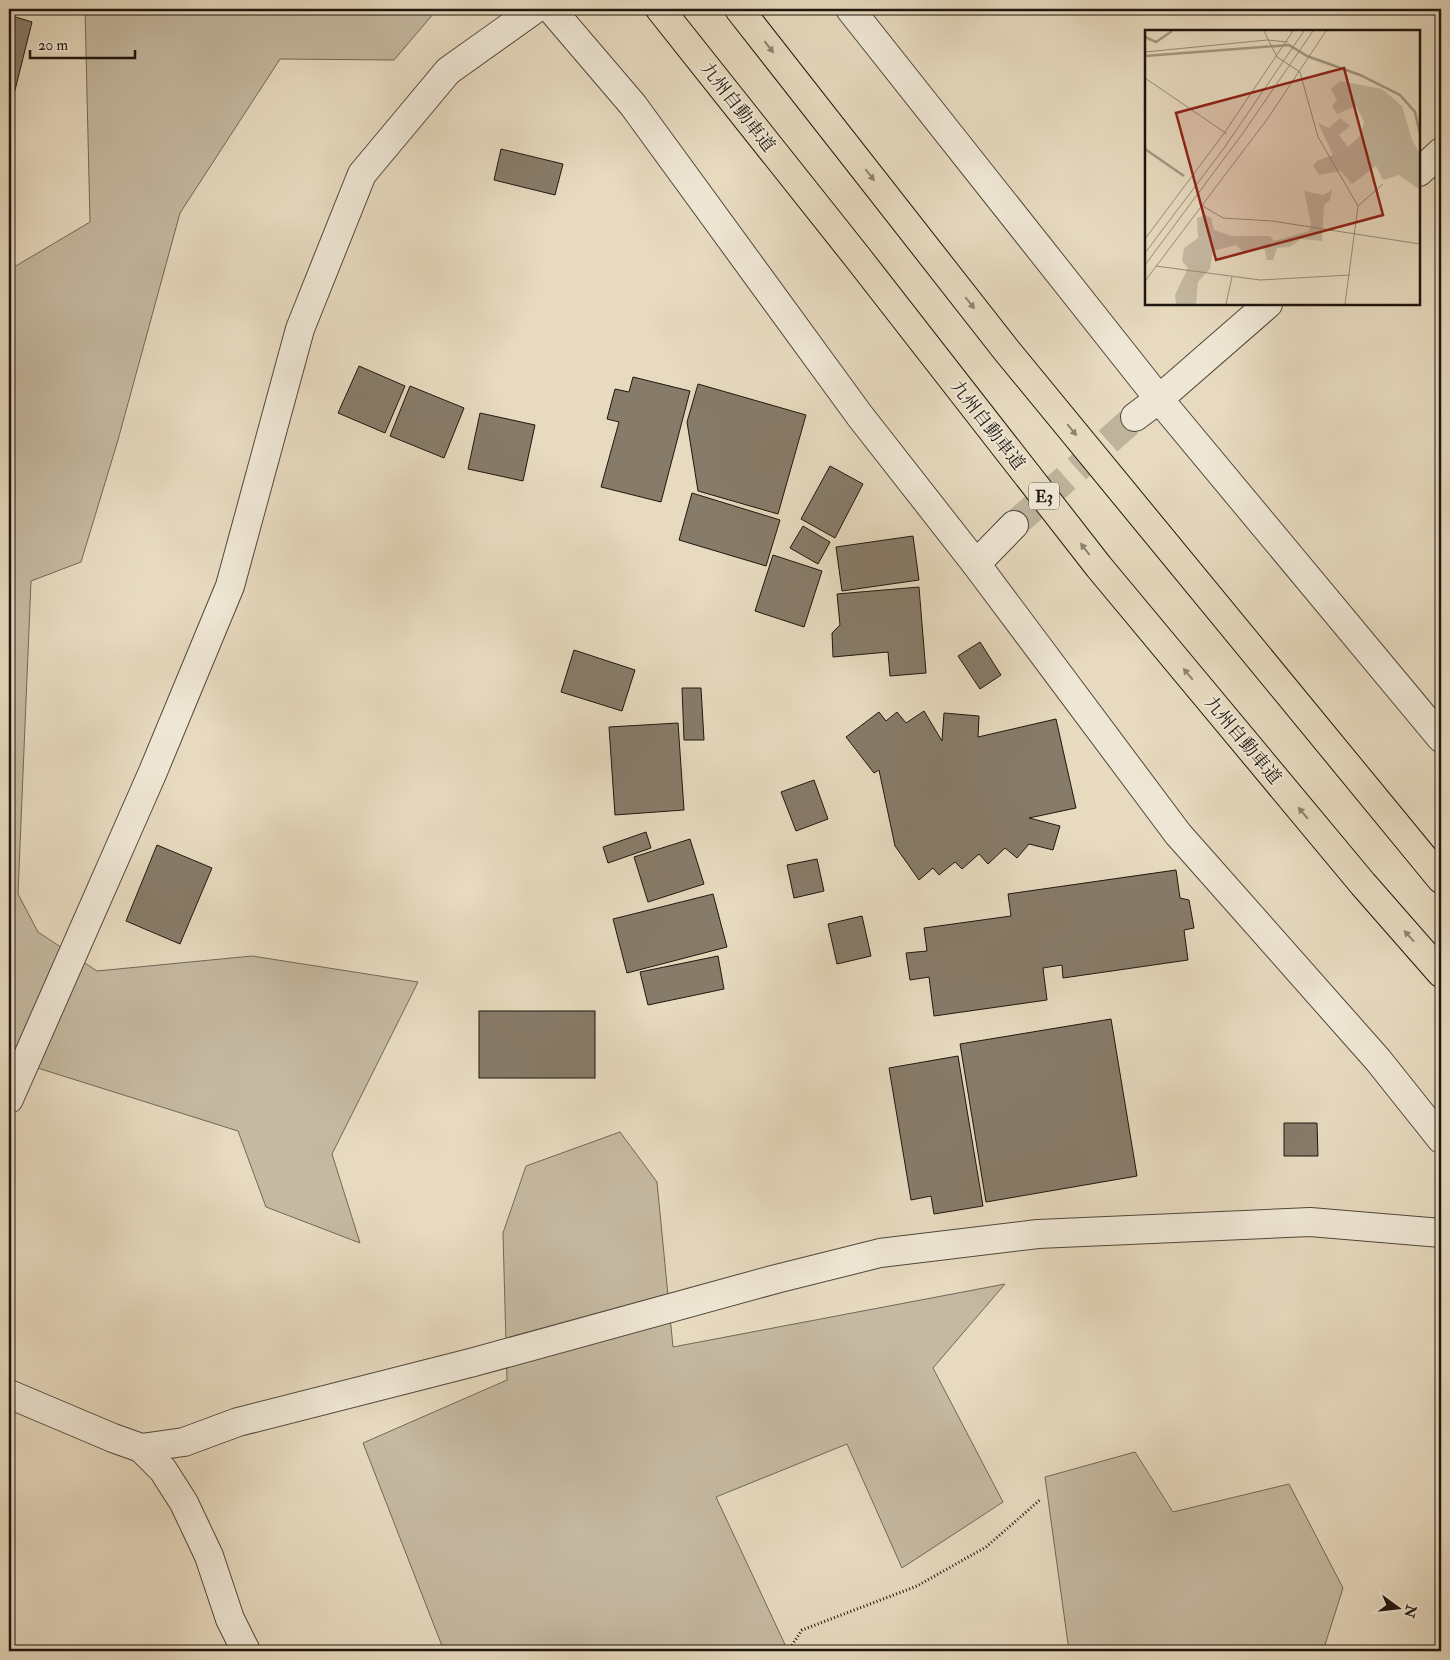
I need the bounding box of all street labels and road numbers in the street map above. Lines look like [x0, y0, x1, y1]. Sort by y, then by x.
street label: 九州自動車道 [695, 58, 780, 157]
street label: 九州自動車道 [945, 376, 1030, 475]
road number: E3 [1029, 482, 1059, 510]
street label: 九州自動車道 [1199, 692, 1286, 789]

